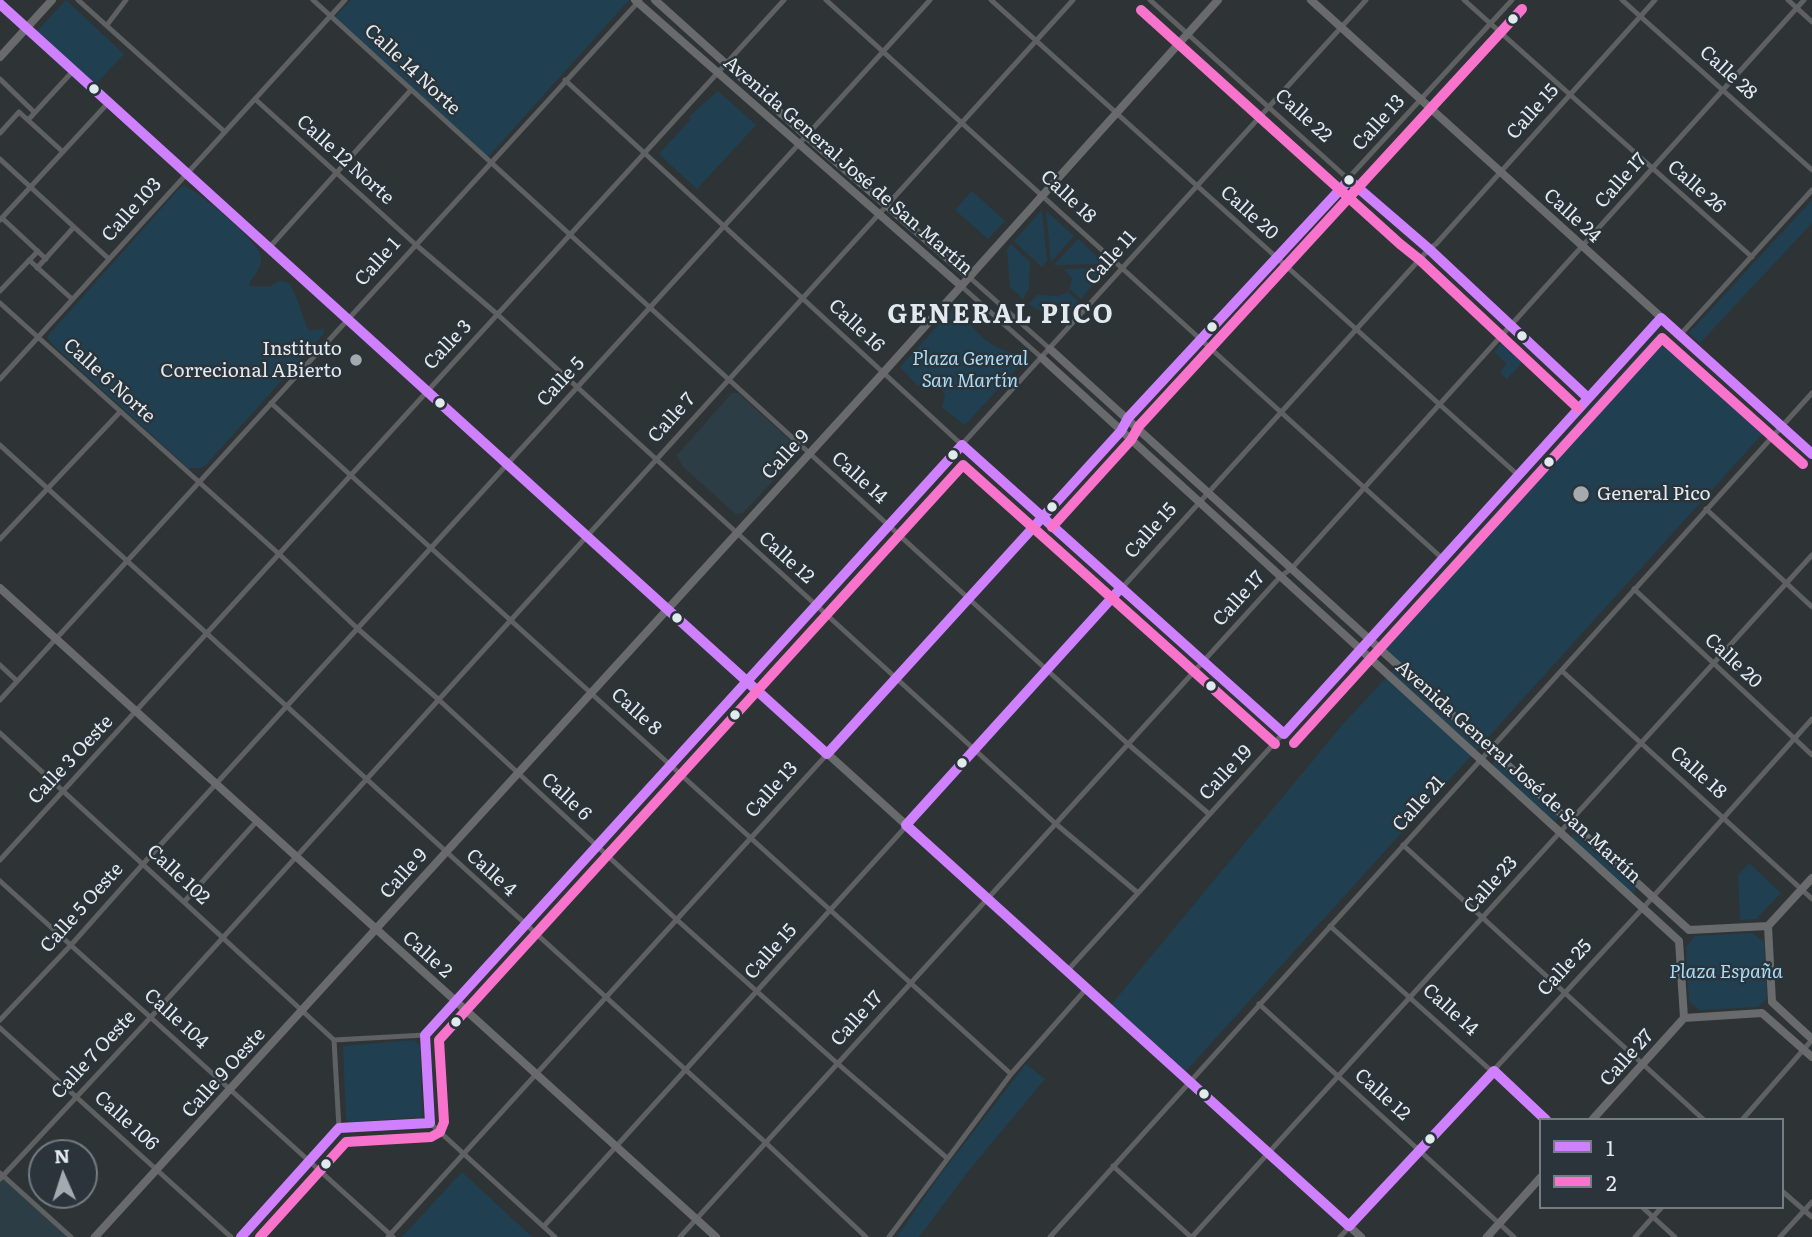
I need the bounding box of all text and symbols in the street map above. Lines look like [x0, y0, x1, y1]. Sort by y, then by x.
unlabelled marker [1506, 12, 1520, 26]
street label: Calle 14 Norte [359, 20, 465, 120]
street label: Calle 28 [1694, 41, 1762, 105]
street label: Avenida General José de San Martín [719, 52, 977, 280]
street label: Calle 15 [1502, 80, 1564, 144]
unlabelled marker [87, 82, 101, 96]
street label: Calle 22 [1270, 85, 1336, 147]
street label: Calle 13 [1348, 90, 1410, 156]
street label: Calle 12 Norte [292, 110, 398, 210]
street label: Calle 17 [1590, 149, 1652, 213]
street label: Calle 26 [1662, 156, 1730, 218]
street label: Calle 18 [1035, 166, 1101, 228]
street label: Calle 103 [97, 173, 167, 247]
unlabelled marker [1342, 173, 1356, 187]
street label: Calle 20 [1215, 181, 1283, 245]
street label: Calle 24 [1538, 184, 1606, 248]
street label: Calle 11 [1081, 226, 1141, 290]
street label: Calle 1 [350, 233, 406, 291]
street label: Calle 16 [824, 295, 888, 357]
district label: GENERAL PICO [889, 299, 1113, 331]
street label: Calle 3 [419, 315, 477, 375]
unlabelled marker [1205, 320, 1219, 334]
unlabelled marker [1515, 329, 1529, 343]
street label: Calle 6 Norte [58, 334, 160, 428]
place label: Instituto Correcional ABierto [160, 338, 342, 382]
park label: Plaza General San Martín [912, 348, 1028, 392]
marker: Instituto Correcional ABierto [348, 352, 364, 368]
street label: Calle 5 [532, 353, 590, 411]
street label: Calle 7 [644, 388, 700, 448]
unlabelled marker [433, 396, 447, 410]
street label: Calle 9 [757, 425, 815, 485]
street label: Calle 14 [826, 447, 892, 509]
unlabelled marker [946, 448, 960, 462]
unlabelled marker [1542, 455, 1556, 469]
place label: General Pico [1597, 483, 1711, 505]
marker: General Pico [1571, 484, 1591, 504]
street label: Calle 15 [1120, 499, 1182, 563]
unlabelled marker [1045, 500, 1059, 514]
street label: Calle 12 [754, 527, 818, 589]
street label: Calle 17 [1208, 567, 1270, 631]
unlabelled marker [670, 611, 684, 625]
street label: Calle 20 [1700, 629, 1766, 693]
street label: Avenida General José de San Martín [1390, 656, 1646, 888]
unlabelled marker [1204, 679, 1218, 693]
street label: Calle 8 [606, 683, 666, 741]
unlabelled marker [728, 708, 742, 722]
street label: Calle 3 Oeste [24, 711, 118, 809]
street label: Calle 19 [1195, 741, 1257, 805]
street label: Calle 18 [1665, 742, 1731, 804]
unlabelled marker [955, 756, 969, 770]
street label: Calle 13 [741, 757, 803, 823]
street label: Calle 6 [536, 768, 596, 826]
street label: Calle 21 [1388, 772, 1450, 836]
street label: Calle 102 [142, 840, 214, 910]
street label: Calle 9 [376, 844, 432, 904]
street label: Calle 4 [461, 844, 521, 902]
street label: Calle 23 [1459, 852, 1523, 918]
street label: Calle 5 Oeste [36, 858, 128, 958]
street label: Calle 15 [740, 920, 802, 984]
street label: Calle 2 [397, 927, 457, 983]
street label: Calle 25 [1533, 935, 1597, 1001]
park label: Plaza España [1669, 961, 1783, 983]
street label: Calle 14 [1417, 979, 1483, 1041]
street label: Calle 104 [139, 984, 213, 1054]
street label: Calle 17 [826, 987, 888, 1051]
street label: Calle 7 Oeste [47, 1006, 141, 1104]
unlabelled marker [449, 1015, 463, 1029]
street label: Calle 9 Oeste [178, 1023, 270, 1123]
street label: Calle 27 [1596, 1025, 1658, 1091]
street label: Calle 12 [1350, 1064, 1414, 1126]
street label: Calle 106 [89, 1086, 163, 1156]
unlabelled marker [1197, 1087, 1211, 1101]
legend [1539, 1118, 1784, 1209]
text: 1 [1606, 1131, 1615, 1162]
unlabelled marker [1423, 1132, 1437, 1146]
north arrow [28, 1139, 98, 1209]
text: N [53, 1141, 71, 1169]
unlabelled marker [319, 1157, 333, 1171]
text: 2 [1606, 1166, 1617, 1197]

